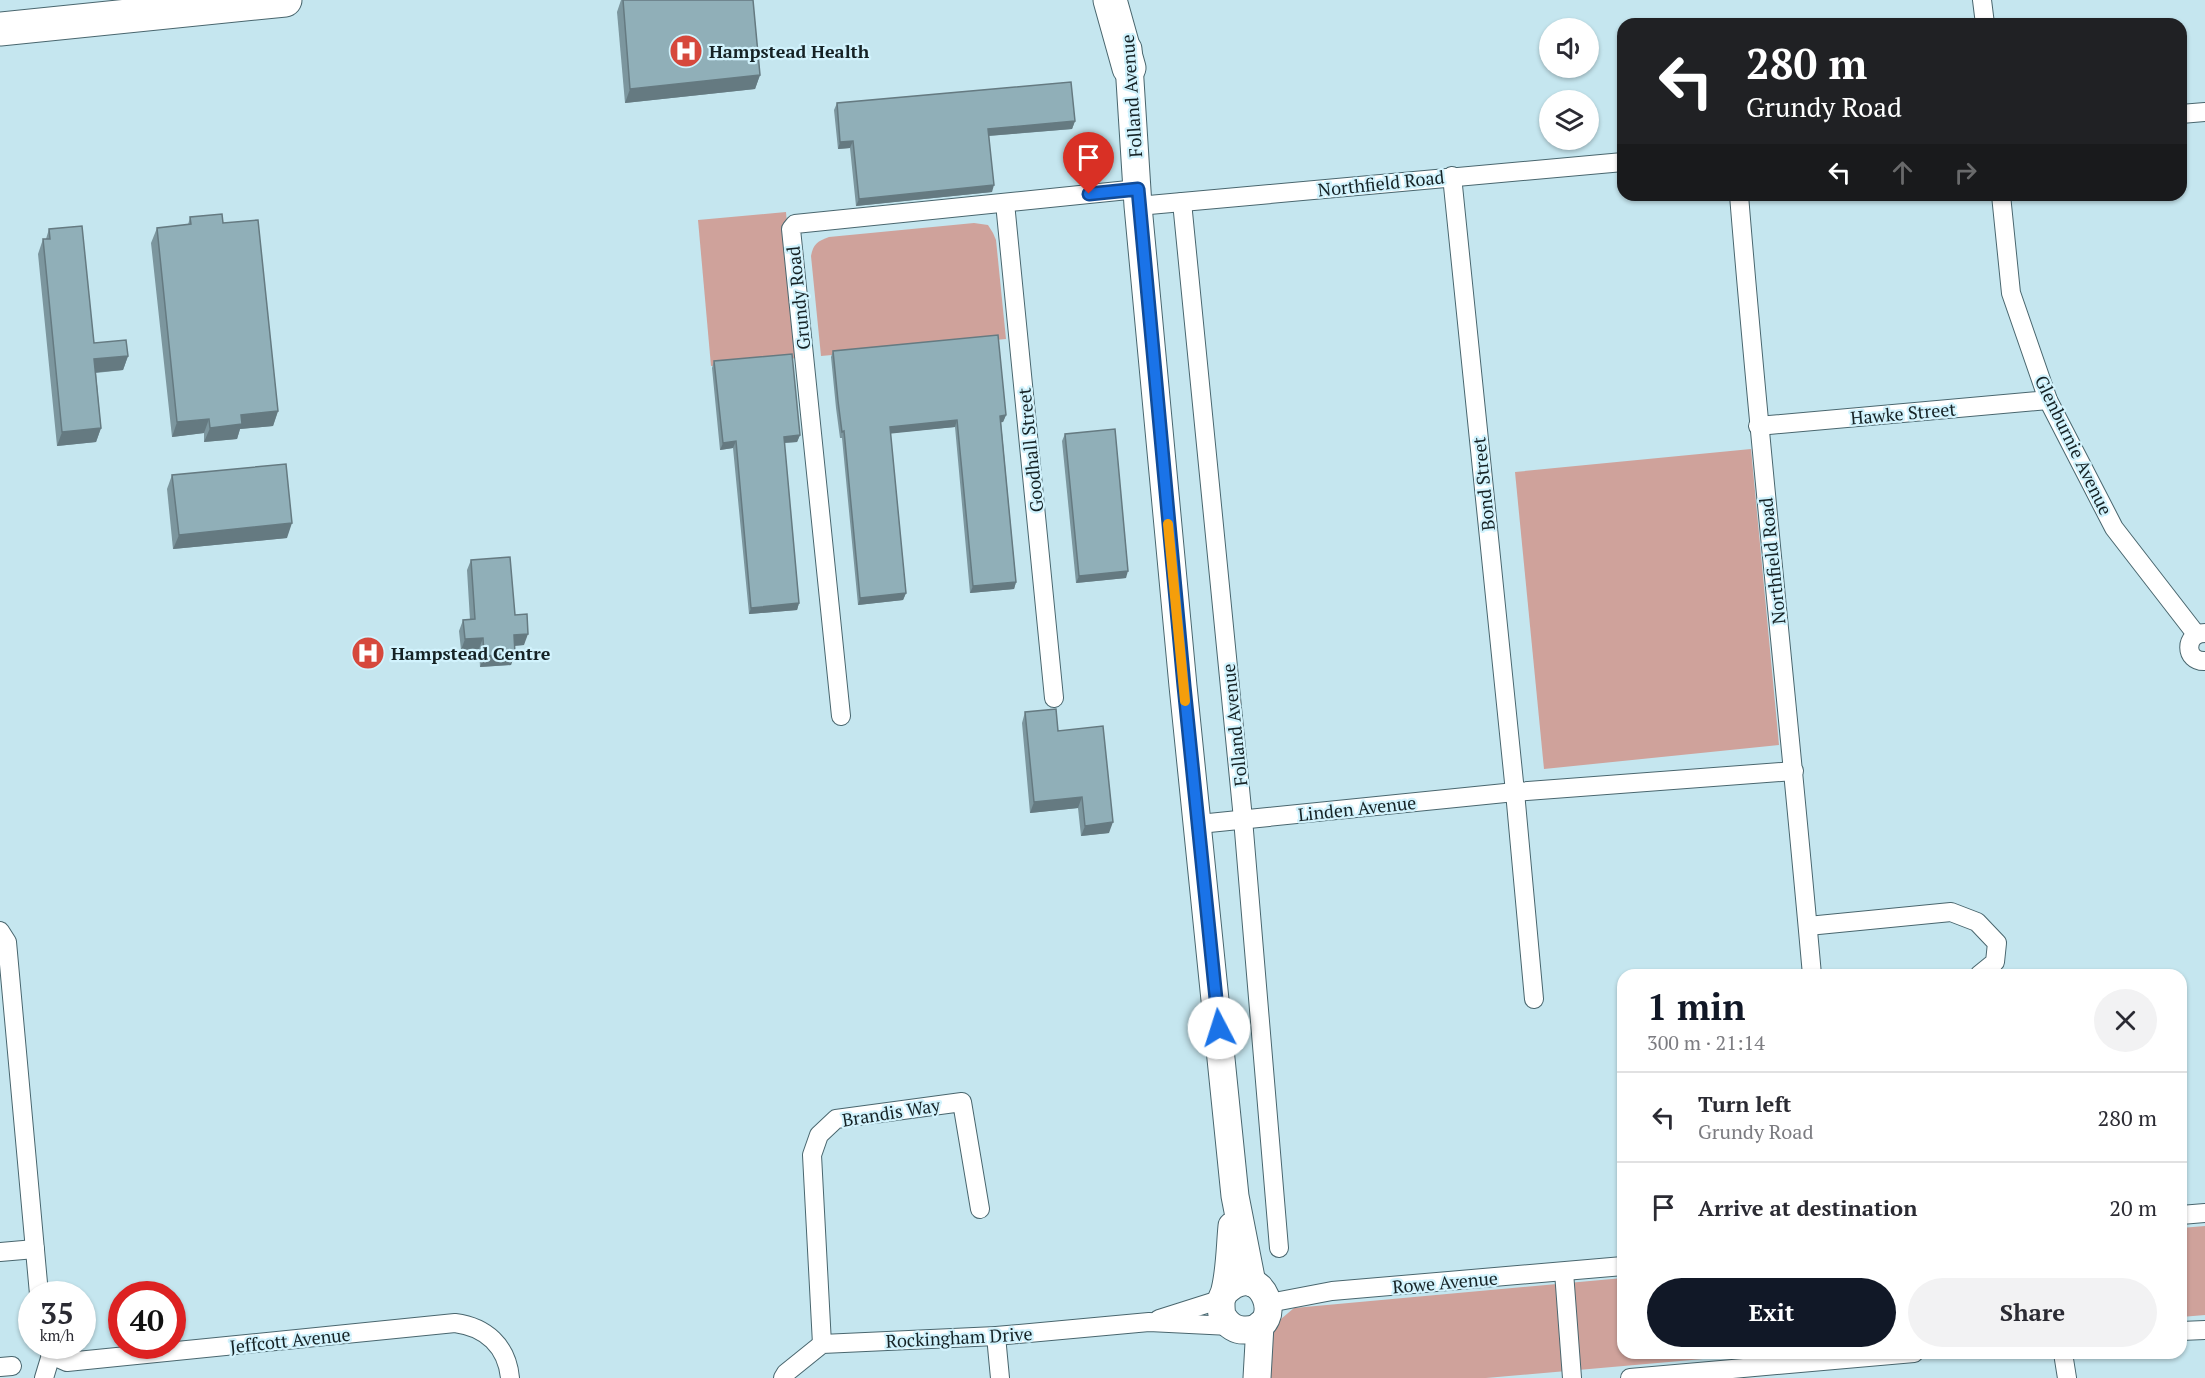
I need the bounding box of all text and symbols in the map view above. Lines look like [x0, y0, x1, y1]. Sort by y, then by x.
map controls [1539, 18, 1599, 150]
button: sound [1539, 18, 1599, 78]
hospital icon: Hampstead Health [668, 33, 704, 69]
street label: Folland Avenue [1115, 34, 1147, 158]
text: 280 m [1746, 35, 1867, 91]
place label: Hampstead Health [709, 39, 870, 63]
icon: left [1647, 42, 1725, 120]
text: Grundy Road [1746, 89, 1902, 125]
button: layers [1539, 90, 1599, 150]
pin [1063, 132, 1114, 194]
icon: arrive [1072, 141, 1105, 174]
icon: left [1823, 156, 1856, 189]
icon: ahead [1886, 156, 1919, 189]
icon: right [1949, 156, 1982, 189]
street label: Northfield Road [1317, 164, 1445, 202]
street label: Grundy Road [781, 245, 815, 351]
street label: Glenburnie Avenue [2030, 371, 2118, 519]
street label: Goodhall Street [1011, 386, 1048, 513]
street label: Hawke Street [1849, 396, 1957, 430]
street label: Bond Street [1466, 436, 1500, 532]
street label: Northfield Road [1753, 497, 1791, 625]
hospital icon: Hampstead Centre [350, 635, 386, 671]
place label: Hampstead Centre [391, 641, 551, 665]
street label: Folland Avenue [1216, 662, 1252, 788]
street label: Linden Avenue [1297, 790, 1417, 826]
text: 1 min [1647, 983, 1745, 1030]
button: close [2094, 989, 2157, 1052]
position arrow [1187, 996, 1251, 1060]
text: 300 m · 21:14 [1647, 1029, 1765, 1056]
text: Turn left [1698, 1089, 1791, 1118]
street label: Brandis Way [840, 1092, 943, 1132]
icon: left [1647, 1101, 1680, 1134]
text: 280 m [2097, 1103, 2157, 1132]
text: Grundy Road [1698, 1118, 1813, 1145]
icon: arrive [1647, 1191, 1680, 1224]
text: Arrive at destination [1698, 1193, 1917, 1222]
text: 20 m [2109, 1193, 2157, 1222]
street label: Rowe Avenue [1391, 1265, 1499, 1299]
button: Exit [1647, 1278, 1896, 1347]
button: Share [1908, 1278, 2157, 1347]
speed limit sign: 40 [108, 1281, 186, 1359]
text: 35 [40, 1293, 74, 1333]
street label: Rockingham Drive [885, 1321, 1033, 1353]
street label: Jeffcott Avenue [228, 1322, 352, 1358]
text: km/h [40, 1325, 74, 1345]

